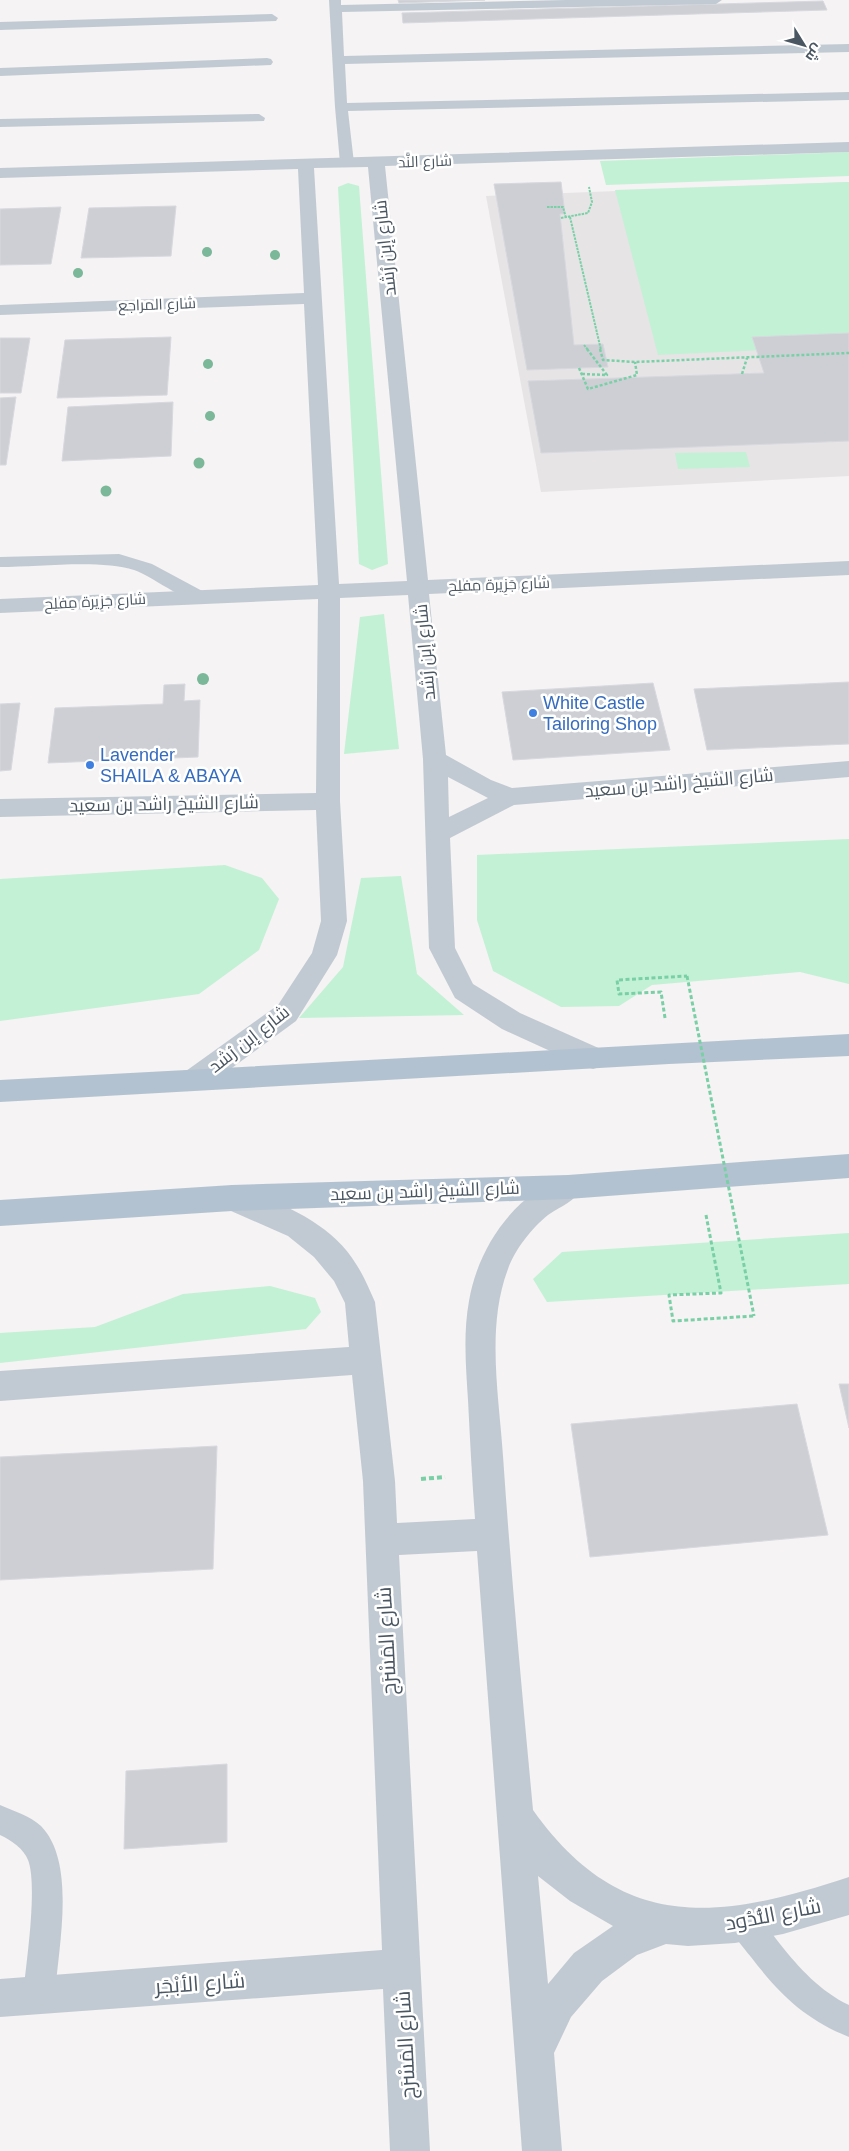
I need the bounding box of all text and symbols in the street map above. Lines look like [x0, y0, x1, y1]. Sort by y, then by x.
north arrow [779, 20, 829, 70]
text: ش [802, 40, 826, 65]
street label: شارع النَّد [398, 151, 452, 173]
street label: شارع إبن رُشد [370, 199, 402, 297]
street label: شارع المراجع [118, 294, 196, 317]
street label: شارع جَزِيرة مِفلِح [448, 574, 550, 597]
street label: شارع جَزِيرة مِفلِح [44, 590, 146, 615]
street label: شارع إبن رُشد [411, 603, 441, 701]
place label: White Castle Tailoring Shop [543, 693, 657, 734]
marker: White Castle Tailoring Shop [527, 707, 539, 719]
place label: Lavender SHAILA & ABAYA [100, 745, 241, 786]
marker: Lavender SHAILA & ABAYA [84, 759, 96, 771]
street label: شارع الشيخ راشد بن سعيد [584, 765, 774, 803]
street label: شارع الشيخ راشد بن سعيد [69, 792, 259, 818]
street label: شارع إبن رُشد [205, 1001, 294, 1078]
street label: شارع الشيخ راشد بن سعيد [330, 1178, 520, 1206]
street label: شارع المَسْرَج [372, 1586, 403, 1696]
street label: شارع النُّدُود [723, 1893, 823, 1937]
street label: شارع الأبْجَر [153, 1968, 246, 2001]
street label: شارع المَسْرَج [391, 1990, 422, 2100]

